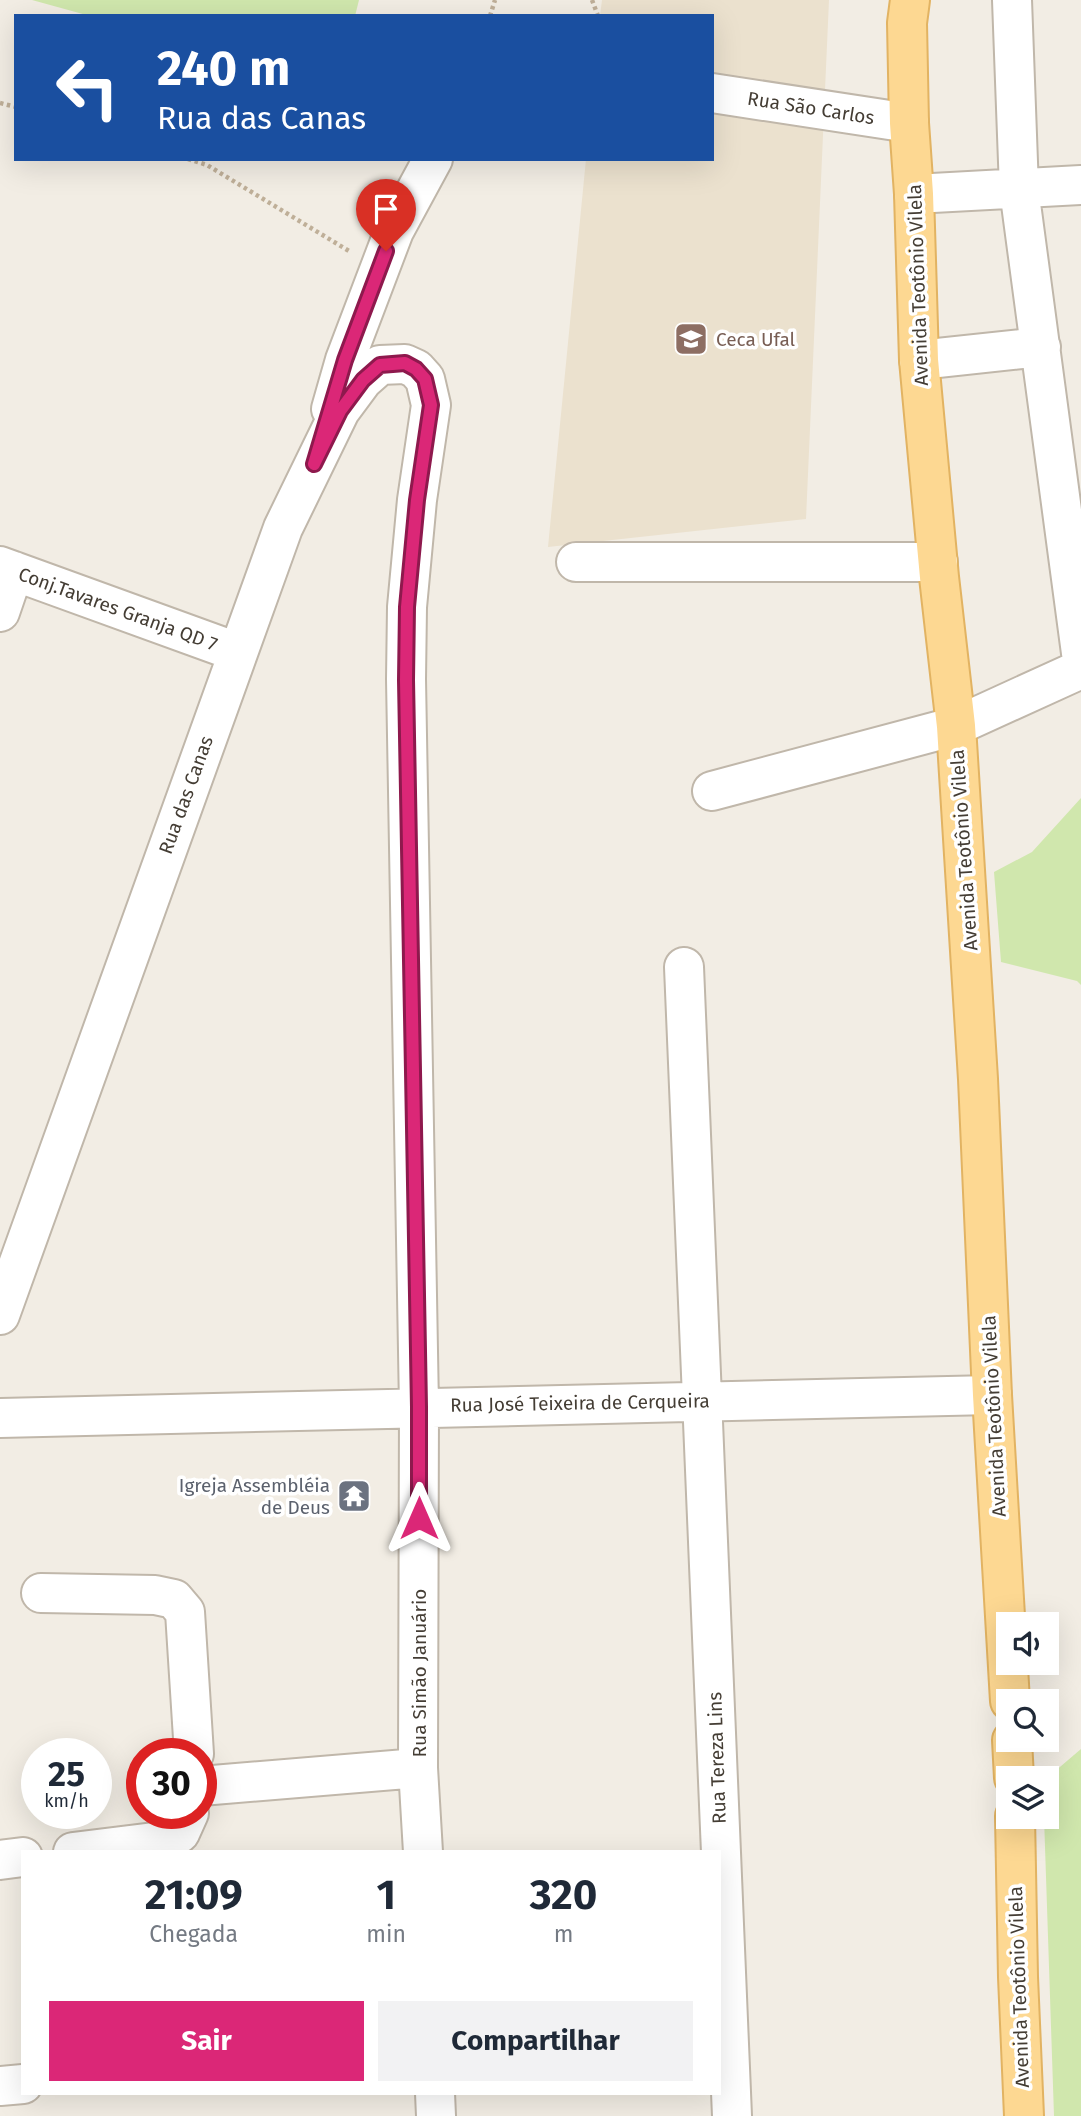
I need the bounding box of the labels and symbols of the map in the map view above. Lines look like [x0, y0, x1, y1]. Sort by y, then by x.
street label: Rua São Carlos [746, 87, 876, 129]
pin [356, 179, 416, 251]
street label: Avenida Teotônio Vilela [903, 184, 933, 386]
school or university icon: Ceca Ufal [672, 320, 710, 358]
place label: Ceca Ufal [716, 328, 796, 351]
street label: Conj.Tavares Granja QD 7 [15, 562, 221, 656]
street label: Rua das Canas [154, 733, 218, 857]
street label: Avenida Teotônio Vilela [945, 749, 983, 951]
street label: Avenida Teotônio Vilela [977, 1315, 1011, 1517]
street label: Rua José Teixeira de Cerqueira [450, 1389, 710, 1417]
place label: Igreja Assembléia de Deus [179, 1474, 330, 1519]
temple icon: Igreja Assembléia de Deus [335, 1477, 373, 1515]
position arrow [382, 1481, 456, 1555]
street label: Rua Simão Januário [408, 1589, 431, 1757]
street label: Rua Tereza Lins [703, 1691, 731, 1824]
speed limit sign: 30 [126, 1738, 217, 1829]
street label: Avenida Teotônio Vilela [1004, 1886, 1034, 2088]

